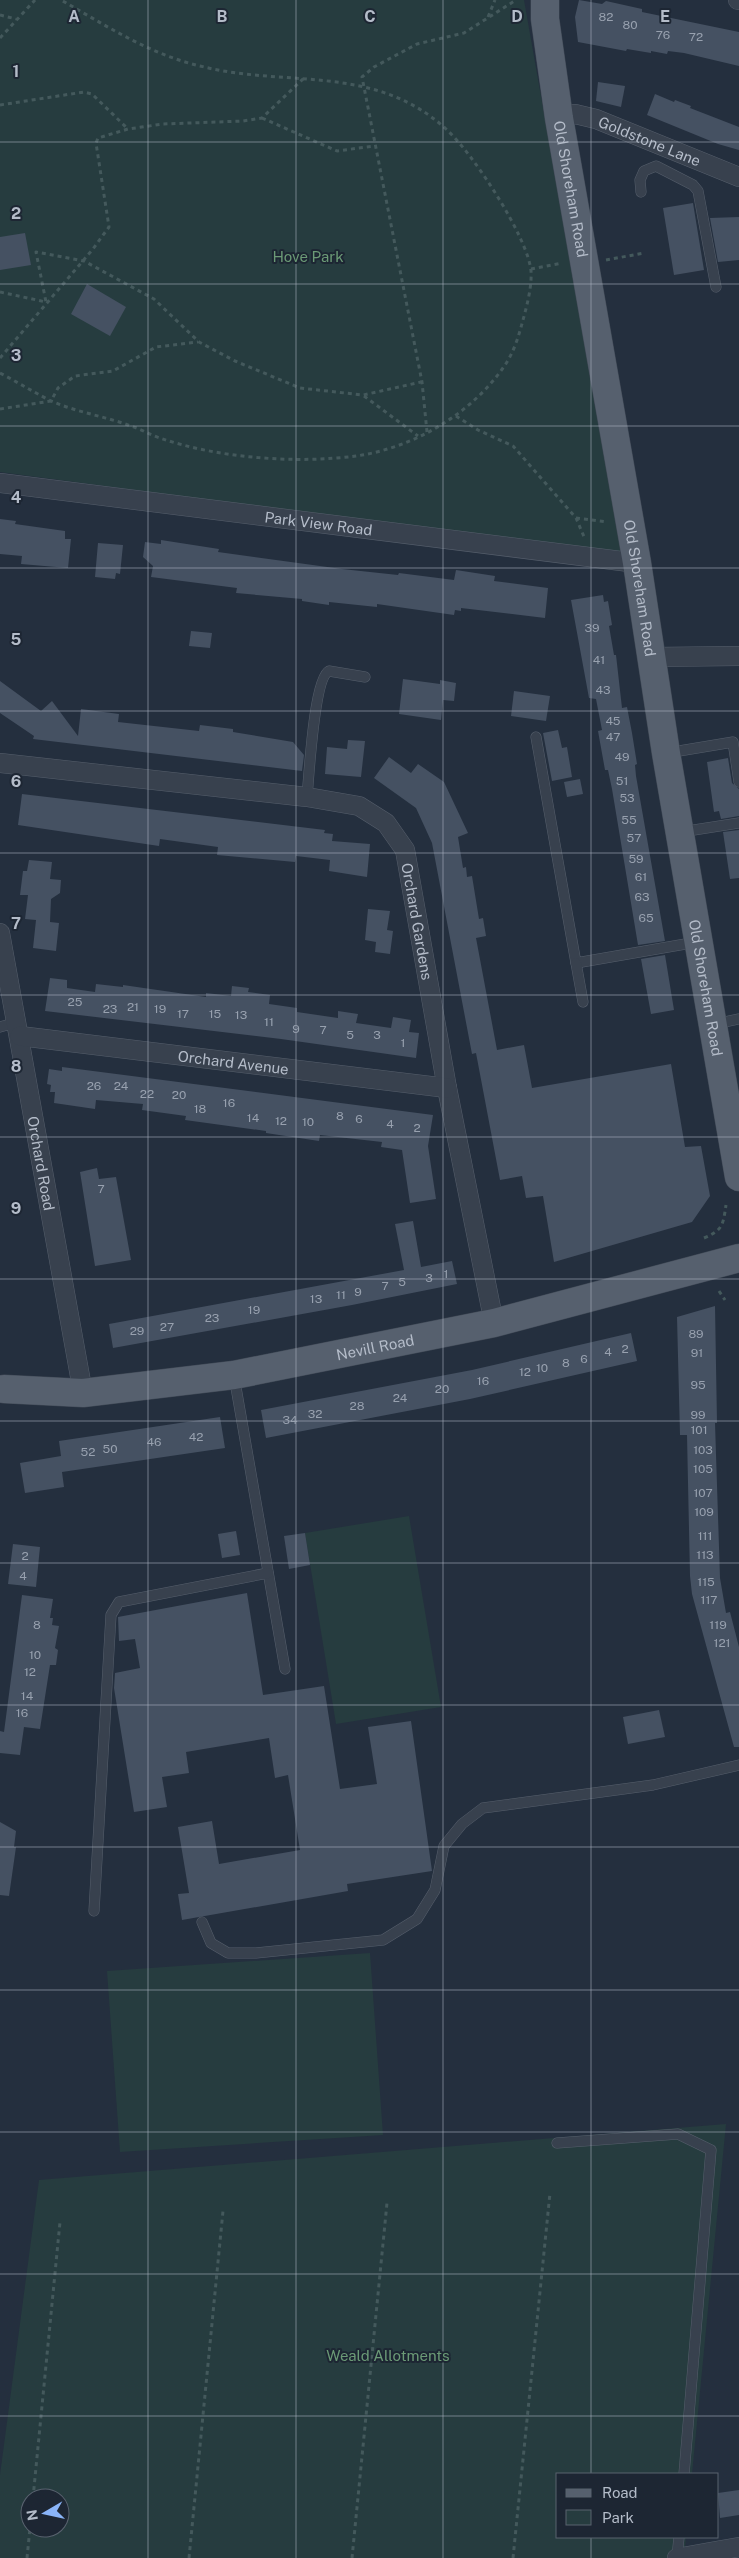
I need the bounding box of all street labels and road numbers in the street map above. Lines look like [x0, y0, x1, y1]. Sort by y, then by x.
street label: Goldstone Lane [596, 112, 703, 169]
street label: Old Shoreham Road [551, 119, 592, 258]
street label: Park View Road [264, 508, 373, 538]
street label: Old Shoreham Road [621, 518, 660, 658]
street label: Orchard Gardens [399, 861, 436, 981]
street label: Old Shoreham Road [686, 918, 726, 1057]
street label: Orchard Avenue [177, 1047, 290, 1077]
street label: Orchard Road [25, 1115, 58, 1212]
street label: Nevill Road [335, 1331, 415, 1363]

